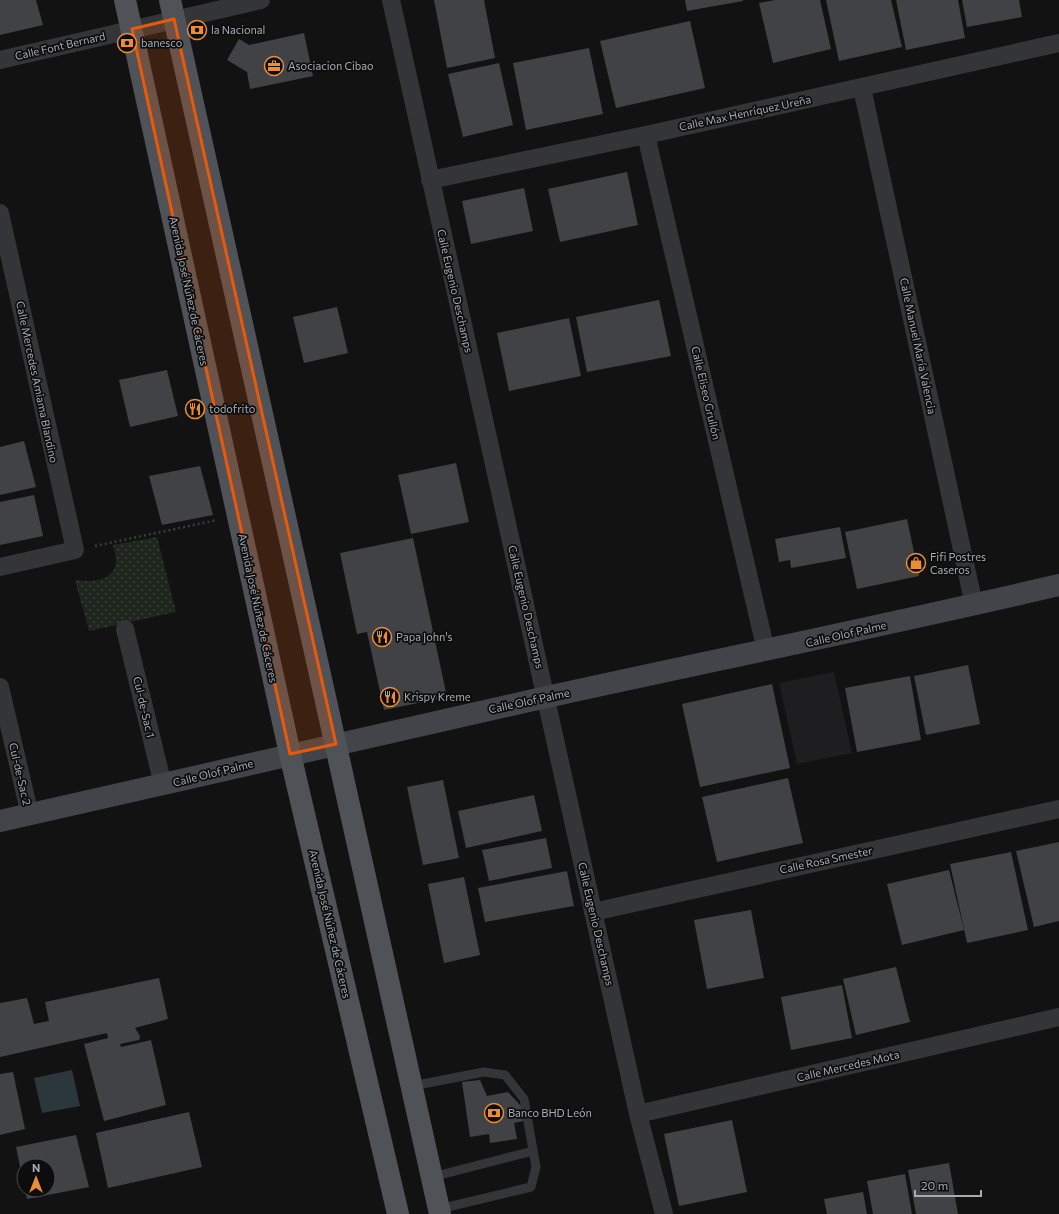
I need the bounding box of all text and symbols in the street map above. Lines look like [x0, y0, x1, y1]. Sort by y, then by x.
bank icon: la Nacional [186, 19, 208, 41]
place label: la Nacional [211, 23, 265, 36]
street label: Calle Font Bernard [13, 29, 106, 62]
bank icon: banesco [116, 32, 138, 54]
place label: banesco [141, 36, 183, 49]
office icon: Asociacion Cibao [263, 55, 285, 77]
place label: Asociacion Cibao [288, 59, 374, 72]
street label: Calle Max Henríquez Ureña [678, 92, 812, 133]
street label: Avenida José Núñez de Cáceres [166, 215, 212, 367]
street label: Calle Eugenio Deschamps [435, 228, 476, 354]
street label: Calle Manuel María Valencia [898, 277, 939, 415]
street label: Calle Mercedes Amiama Blandino [14, 300, 61, 464]
street label: Calle Eliseo Grullón [689, 345, 724, 441]
restaurant icon: todofrito [184, 398, 206, 420]
place label: todofrito [209, 402, 256, 415]
street label: Avenida José Núñez de Cáceres [235, 532, 281, 684]
street label: Calle Eugenio Deschamps [506, 544, 547, 670]
place label: Fifi Postres Caseros [930, 550, 986, 576]
shop icon: Fifi Postres Caseros [905, 552, 927, 574]
street label: Calle Olof Palme [804, 618, 888, 649]
restaurant icon: Papa John's [371, 626, 393, 648]
place label: Papa John's [396, 630, 453, 644]
street label: Cul-de-Sac 1 [131, 675, 158, 739]
restaurant icon: Krispy Kreme [379, 686, 401, 708]
street label: Calle Olof Palme [487, 686, 571, 715]
place label: Krispy Kreme [404, 690, 471, 703]
street label: Cul-de-Sac 2 [7, 741, 34, 806]
street label: Calle Olof Palme [171, 756, 255, 789]
street label: Calle Rosa Smester [778, 843, 874, 876]
street label: Avenida José Núñez de Cáceres [306, 848, 354, 1000]
street label: Calle Eugenio Deschamps [576, 861, 617, 987]
street label: Calle Mercedes Mota [795, 1047, 901, 1084]
bank icon: Banco BHD León [483, 1102, 505, 1124]
place label: Banco BHD León [508, 1106, 592, 1119]
north arrow [16, 1158, 56, 1198]
text: N [32, 1161, 40, 1174]
scale bar [915, 1172, 981, 1198]
text: 20 m [921, 1178, 948, 1192]

